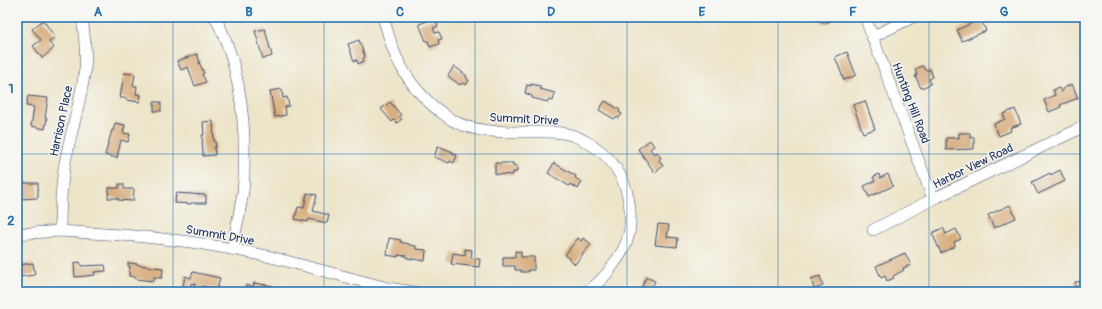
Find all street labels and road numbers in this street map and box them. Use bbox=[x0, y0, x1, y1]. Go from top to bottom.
street label: Hunting Hill Road bbox=[888, 61, 933, 146]
street label: Harrison Place bbox=[47, 84, 76, 158]
street label: Summit Drive bbox=[489, 110, 559, 129]
street label: Harbor View Road bbox=[931, 140, 1016, 192]
street label: Summit Drive bbox=[185, 222, 255, 249]

